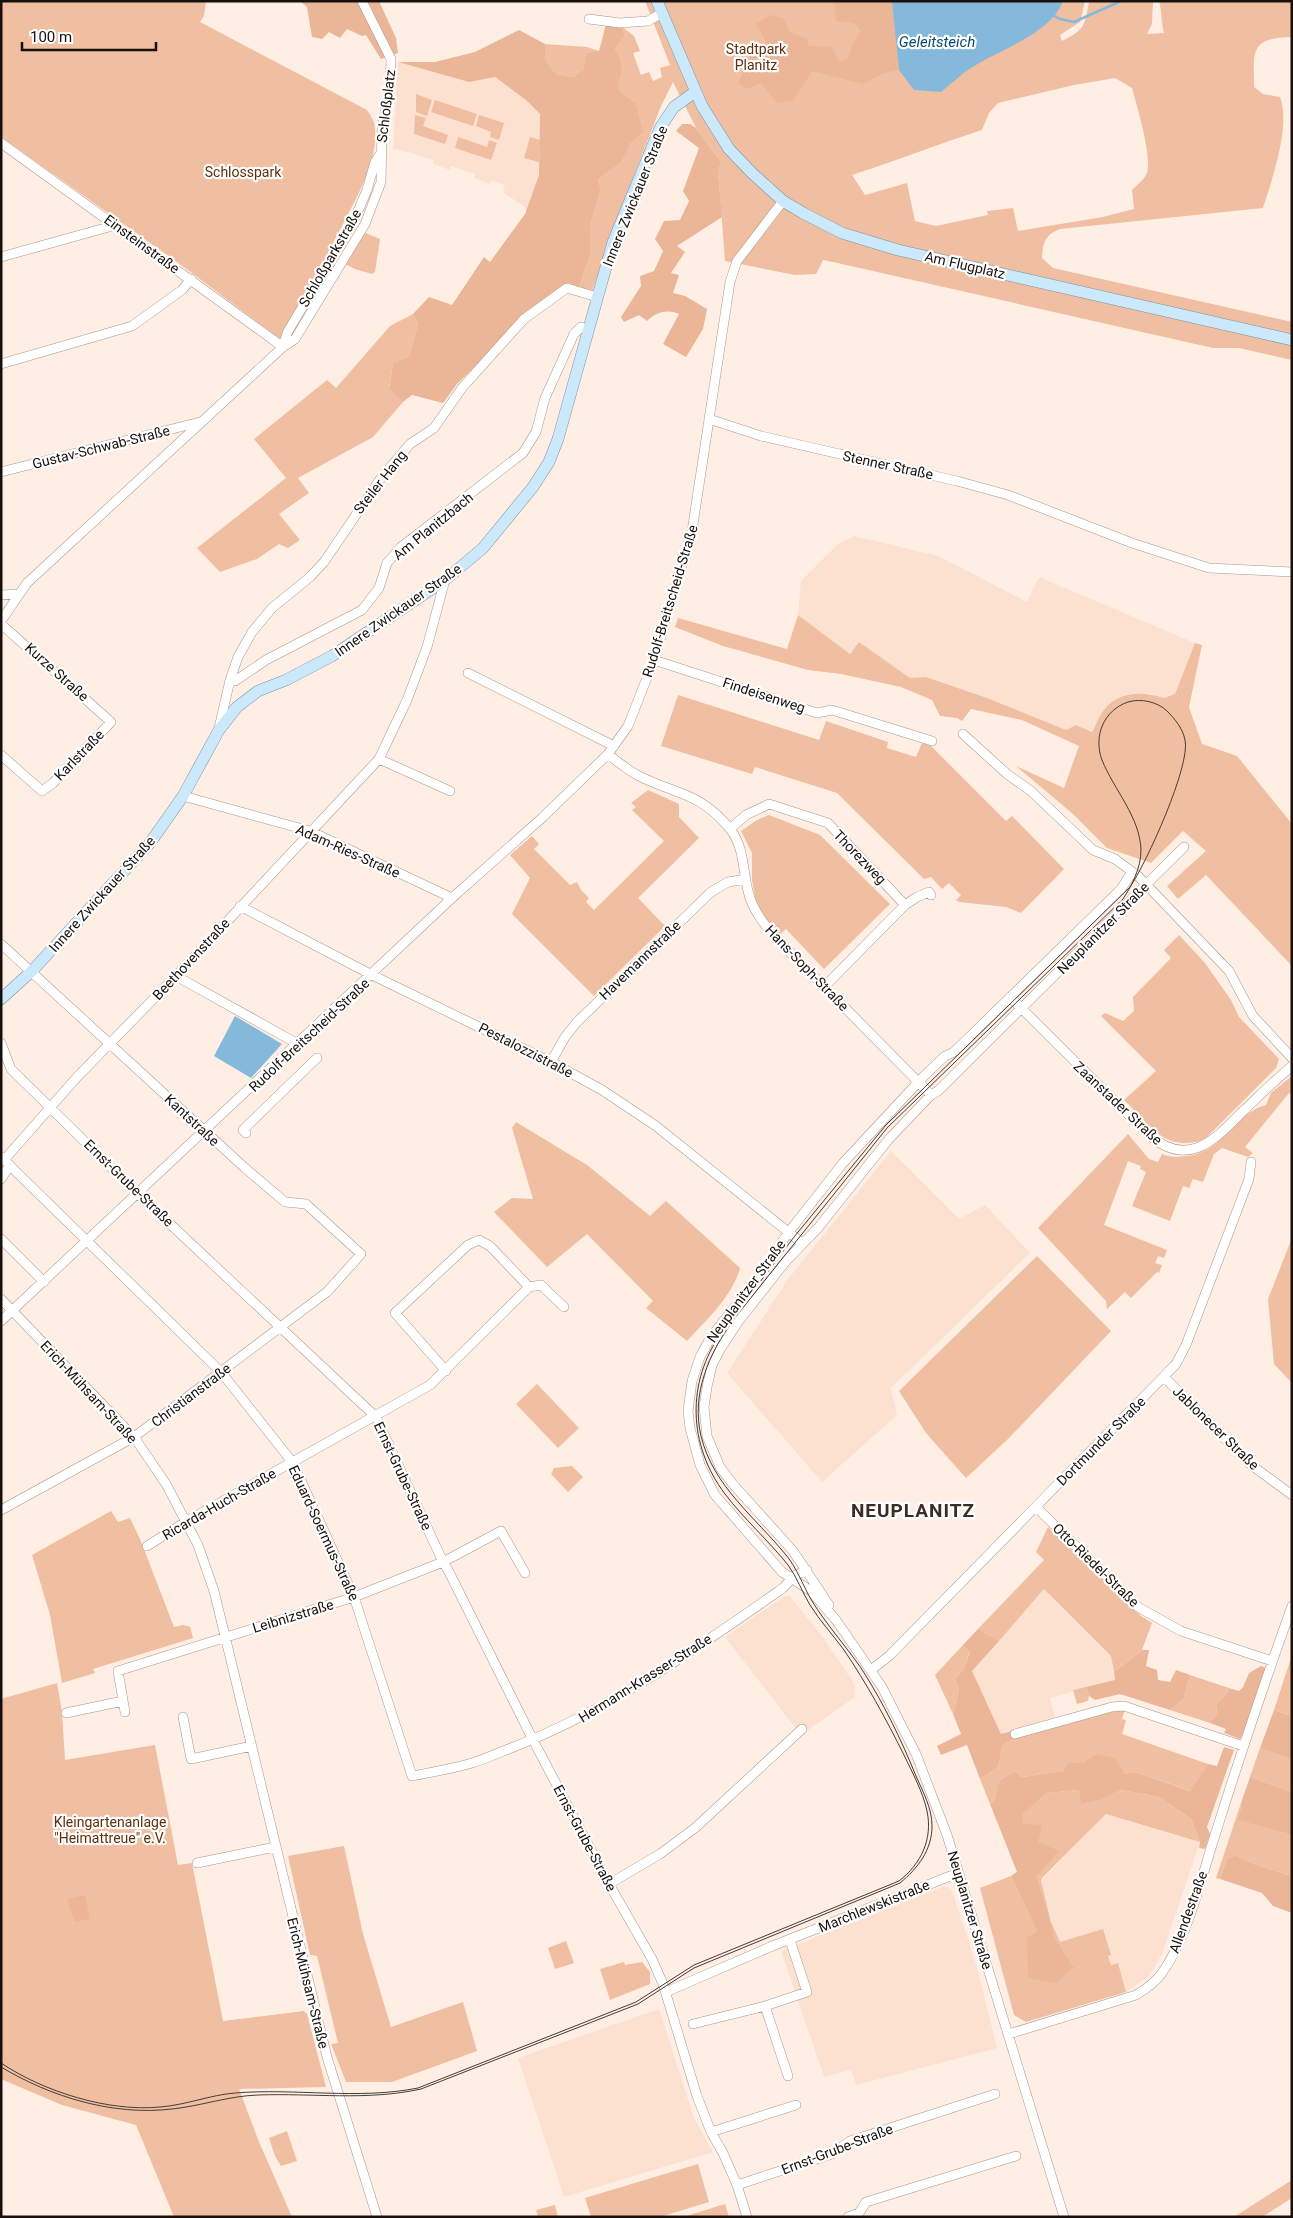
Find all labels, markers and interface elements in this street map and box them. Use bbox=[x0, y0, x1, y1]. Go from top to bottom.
scale bar bbox=[22, 20, 156, 52]
text: 100 m bbox=[30, 28, 72, 46]
water label: Geleitsteich bbox=[899, 33, 975, 51]
park label: Stadtpark Planitz bbox=[726, 41, 787, 73]
street label: Schloßplatz bbox=[374, 69, 398, 143]
street label: Innere Zwickauer Straße bbox=[599, 123, 671, 269]
park label: Schlosspark bbox=[205, 164, 282, 180]
street label: Schloßparkstraße bbox=[296, 206, 364, 310]
street label: Einsteinstraße bbox=[101, 211, 183, 277]
street label: Am Flugplatz bbox=[923, 248, 1007, 282]
street label: Gustav-Schwab-Straße bbox=[31, 422, 171, 472]
street label: Steiler Hang bbox=[350, 447, 410, 517]
street label: Stenner Straße bbox=[841, 448, 935, 482]
street label: Am Planitzbach bbox=[390, 489, 476, 563]
street label: Rudolf-Breitscheid-Straße bbox=[639, 523, 701, 679]
street label: Innere Zwickauer Straße bbox=[332, 560, 464, 660]
street label: Kurze Straße bbox=[22, 639, 92, 705]
street label: Findeisenweg bbox=[721, 674, 807, 716]
street label: Karlstraße bbox=[51, 726, 107, 784]
street label: Adam-Ries-Straße bbox=[294, 821, 402, 881]
street label: Thorezweg bbox=[830, 827, 890, 887]
street label: Innere Zwickauer Straße bbox=[46, 833, 158, 955]
street label: Neuplanitzer Straße bbox=[1054, 879, 1152, 977]
street label: Beethovenstraße bbox=[149, 915, 233, 1003]
street label: Havemannstraße bbox=[596, 917, 684, 1003]
street label: Hans-Soph-Straße bbox=[762, 922, 852, 1014]
street label: Rudolf-Breitscheid-Straße bbox=[246, 975, 372, 1095]
street label: Pestalozzistraße bbox=[476, 1019, 576, 1081]
street label: Zaanstader Straße bbox=[1070, 1058, 1166, 1148]
street label: Kantstraße bbox=[162, 1091, 222, 1149]
street label: Ernst-Grube-Straße bbox=[81, 1136, 177, 1230]
street label: Neuplanitzer Straße bbox=[703, 1237, 789, 1345]
street label: Erich-Mühsam-Straße bbox=[37, 1337, 141, 1447]
street label: Christianstraße bbox=[148, 1360, 234, 1430]
street label: Jablonecer Straße bbox=[1170, 1383, 1262, 1473]
street label: Dortmunder Straße bbox=[1053, 1393, 1149, 1489]
street label: Ernst-Grube-Straße bbox=[371, 1419, 435, 1533]
street label: Eduard-Soermus-Straße bbox=[286, 1463, 362, 1603]
street label: Ricarda-Huch-Straße bbox=[159, 1465, 279, 1543]
district label: NEUPLANITZ bbox=[851, 1499, 975, 1522]
street label: Otto-Riedel-Straße bbox=[1050, 1520, 1142, 1610]
street label: Leibnizstraße bbox=[251, 1596, 335, 1636]
street label: Hermann-Krasser-Straße bbox=[576, 1631, 714, 1725]
street label: Ernst-Grube-Straße bbox=[550, 1782, 620, 1894]
park label: Kleingartenanlage "Heimattreue" e.V. bbox=[54, 1814, 166, 1846]
street label: Neuplanitzer Straße bbox=[944, 1849, 996, 1971]
street label: Allendestraße bbox=[1166, 1869, 1210, 1955]
street label: Marchlewskistraße bbox=[816, 1876, 932, 1936]
street label: Erich-Mühsam-Straße bbox=[284, 1916, 332, 2050]
street label: Ernst-Grube-Straße bbox=[779, 2120, 895, 2178]

